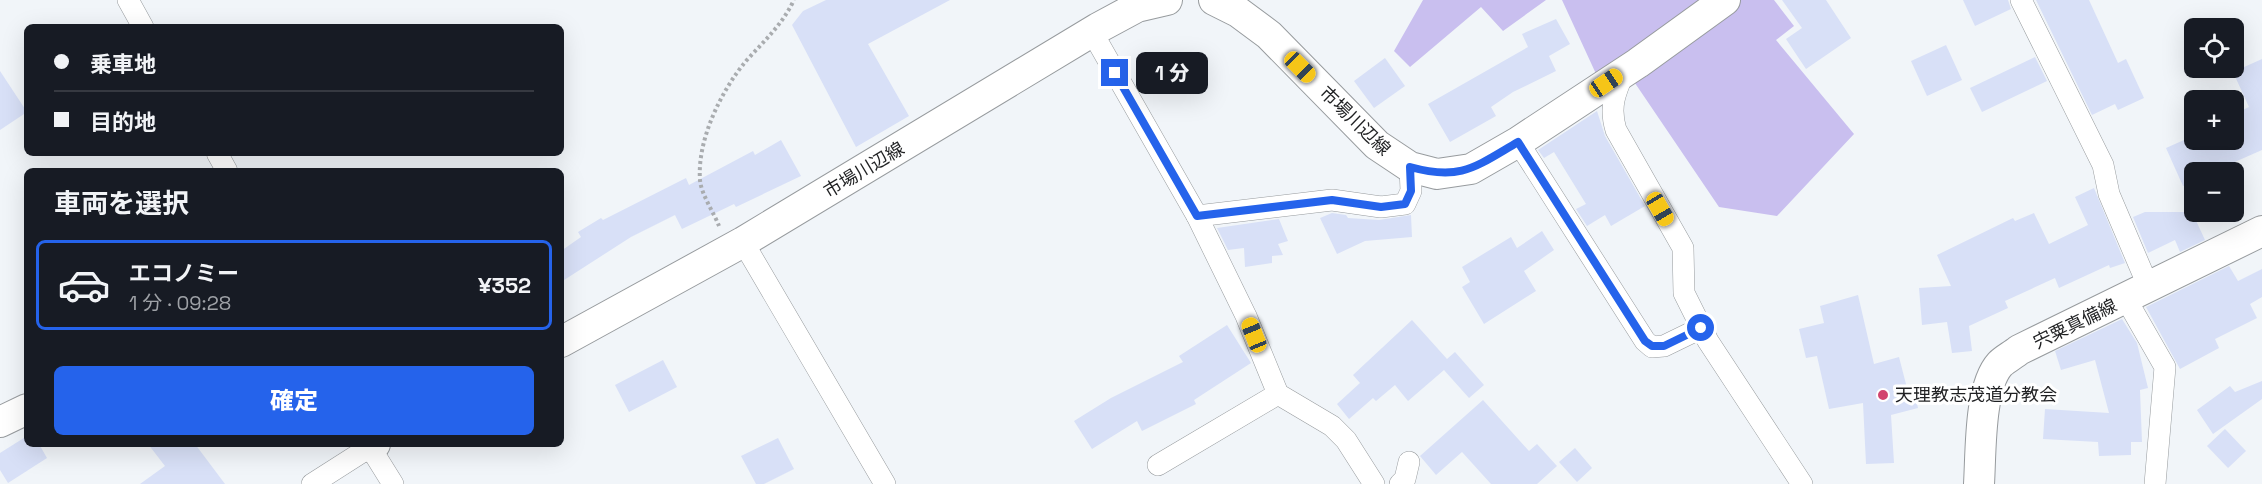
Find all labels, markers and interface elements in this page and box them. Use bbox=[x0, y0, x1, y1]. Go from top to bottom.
map controls bbox=[2184, 18, 2244, 222]
button: locate bbox=[2184, 18, 2244, 78]
car bbox=[1281, 48, 1319, 86]
text: 乗車地 bbox=[90, 50, 156, 78]
callout: 1 分 bbox=[1136, 52, 1208, 94]
route end bbox=[1101, 59, 1128, 86]
text: 1 分 bbox=[1155, 60, 1189, 86]
car bbox=[1586, 65, 1626, 101]
street label: 市場川辺線 bbox=[1315, 81, 1396, 160]
button: + bbox=[2184, 90, 2244, 150]
text: 目的地 bbox=[90, 108, 156, 136]
street label: 市場川辺線 bbox=[819, 137, 908, 203]
button: − bbox=[2184, 162, 2244, 222]
text: 車両を選択 bbox=[54, 186, 189, 221]
car bbox=[1643, 189, 1677, 229]
icon: car bbox=[57, 258, 111, 312]
text: エコノミー bbox=[129, 259, 239, 287]
text: ¥352 bbox=[478, 271, 531, 299]
text: 1 分 · 09:28 bbox=[129, 290, 231, 316]
street label: 宍粟真備線 bbox=[2029, 293, 2120, 354]
route start bbox=[1687, 314, 1714, 341]
car bbox=[1239, 315, 1269, 355]
button: 確定 bbox=[54, 366, 534, 435]
place label: 天理教志茂道分教会 bbox=[1895, 383, 2057, 406]
marker: 天理教志茂道分教会 bbox=[1876, 388, 1890, 402]

